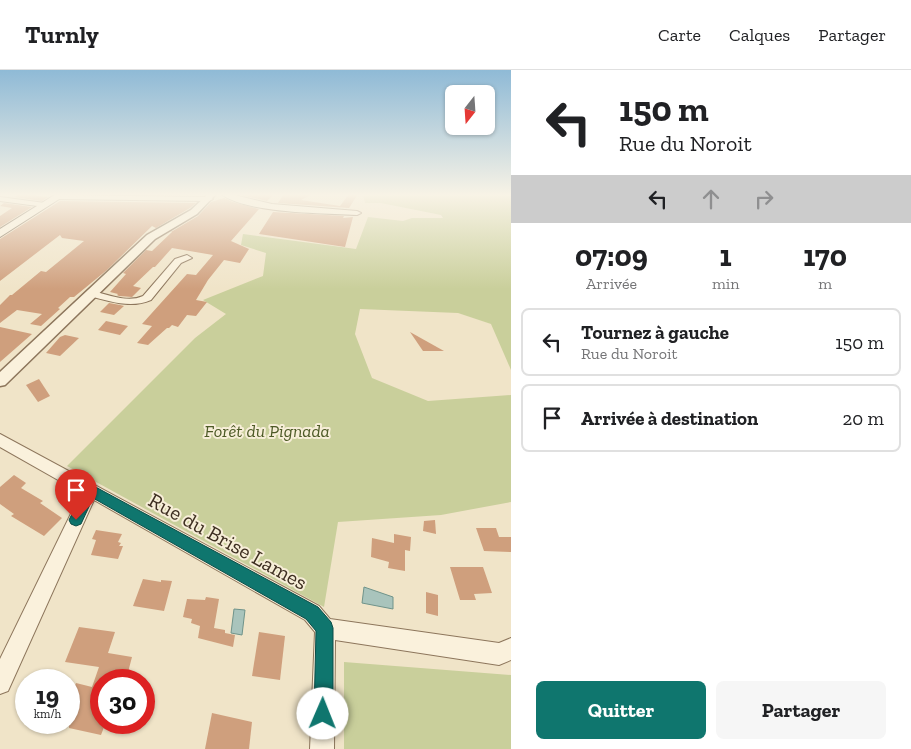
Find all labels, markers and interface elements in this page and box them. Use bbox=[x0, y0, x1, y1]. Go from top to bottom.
text: Turnly bbox=[25, 20, 99, 49]
text: Carte bbox=[658, 24, 701, 46]
text: Calques bbox=[729, 24, 790, 46]
text: Partager bbox=[818, 24, 886, 46]
north arrow bbox=[445, 85, 495, 135]
map controls bbox=[445, 85, 495, 135]
text: 150 m bbox=[619, 88, 709, 130]
icon: left bbox=[536, 90, 601, 155]
text: Rue du Noroit bbox=[619, 130, 752, 157]
icon: left bbox=[644, 185, 672, 213]
icon: ahead bbox=[697, 185, 725, 213]
icon: right bbox=[750, 185, 778, 213]
text: 07:09 bbox=[575, 238, 648, 274]
text: 1 bbox=[720, 238, 732, 274]
text: 170 bbox=[803, 238, 847, 274]
text: Arrivée bbox=[586, 274, 637, 293]
text: min bbox=[712, 274, 739, 293]
text: m bbox=[818, 274, 832, 293]
text: Tournez à gauche bbox=[581, 321, 729, 344]
icon: left bbox=[538, 328, 566, 356]
text: 150 m bbox=[835, 331, 884, 354]
text: Rue du Noroit bbox=[581, 344, 677, 363]
icon: arrive bbox=[538, 404, 566, 432]
text: Arrivée à destination bbox=[581, 407, 758, 430]
text: 20 m bbox=[843, 407, 884, 430]
park label: Forêt du Pignada bbox=[204, 420, 330, 442]
pin bbox=[55, 469, 97, 520]
icon: arrive bbox=[62, 476, 90, 504]
street label: Rue du Brise Lames bbox=[144, 487, 312, 595]
speed limit sign: 30 bbox=[90, 669, 155, 734]
text: 19 bbox=[36, 680, 59, 710]
button: Quitter bbox=[536, 681, 706, 739]
button: Partager bbox=[716, 681, 886, 739]
position arrow bbox=[296, 687, 348, 739]
text: km/h bbox=[34, 707, 61, 721]

